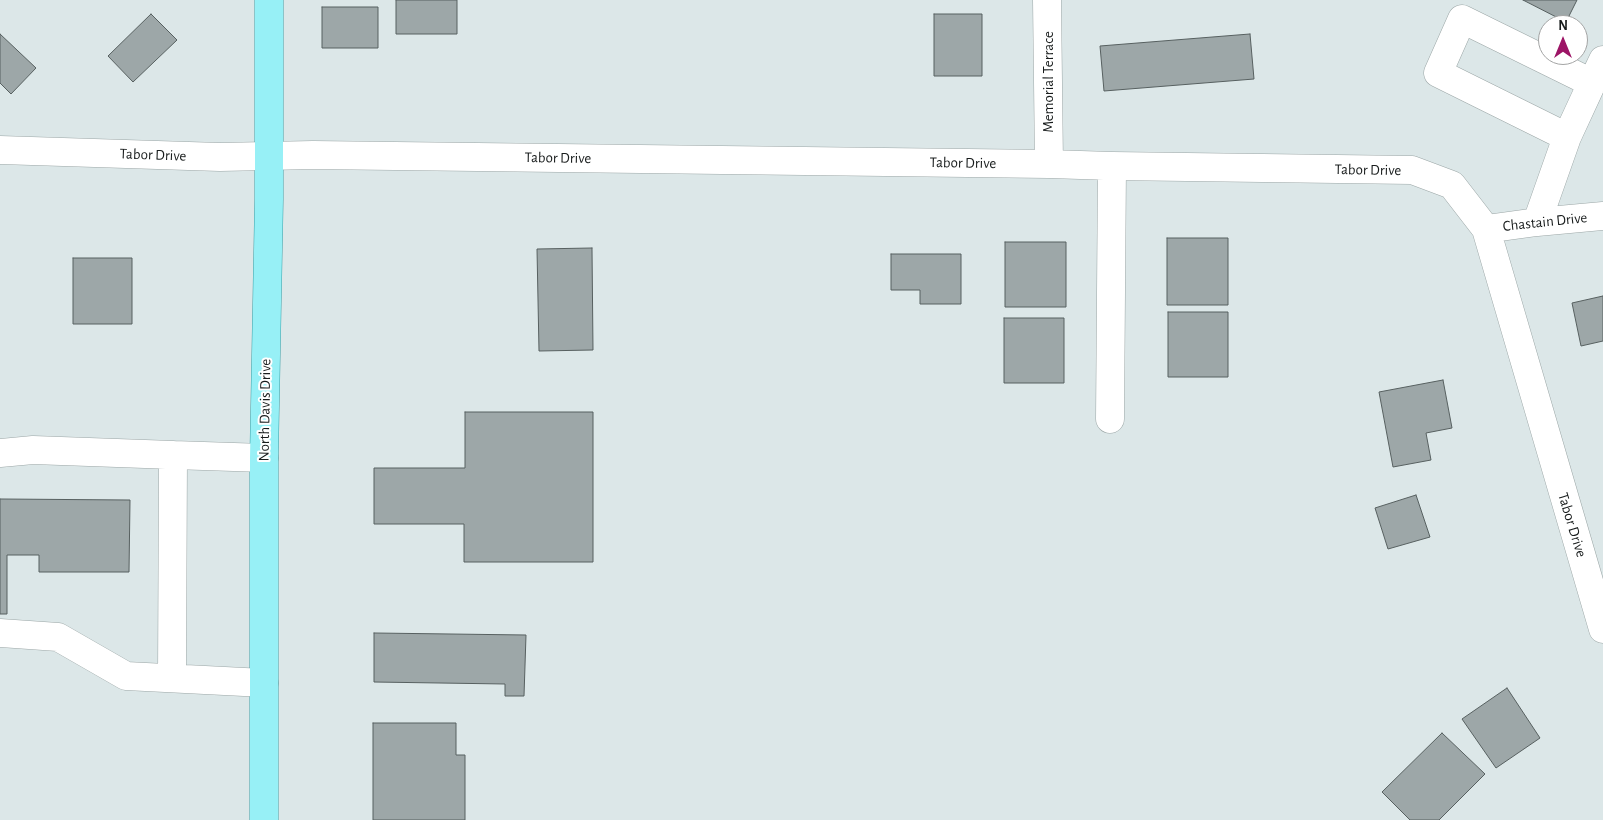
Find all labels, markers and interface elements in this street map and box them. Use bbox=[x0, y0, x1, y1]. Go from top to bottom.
north arrow bbox=[1538, 15, 1588, 65]
text: N bbox=[1558, 19, 1568, 33]
street label: Memorial Terrace bbox=[1039, 31, 1057, 133]
street label: Tabor Drive bbox=[119, 145, 187, 165]
street label: Tabor Drive bbox=[524, 148, 592, 168]
street label: Tabor Drive bbox=[929, 153, 997, 173]
street label: Tabor Drive bbox=[1334, 160, 1402, 180]
street label: Chastain Drive bbox=[1502, 209, 1588, 235]
street label: North Davis Drive bbox=[255, 359, 275, 461]
street label: Tabor Drive bbox=[1554, 490, 1590, 560]

